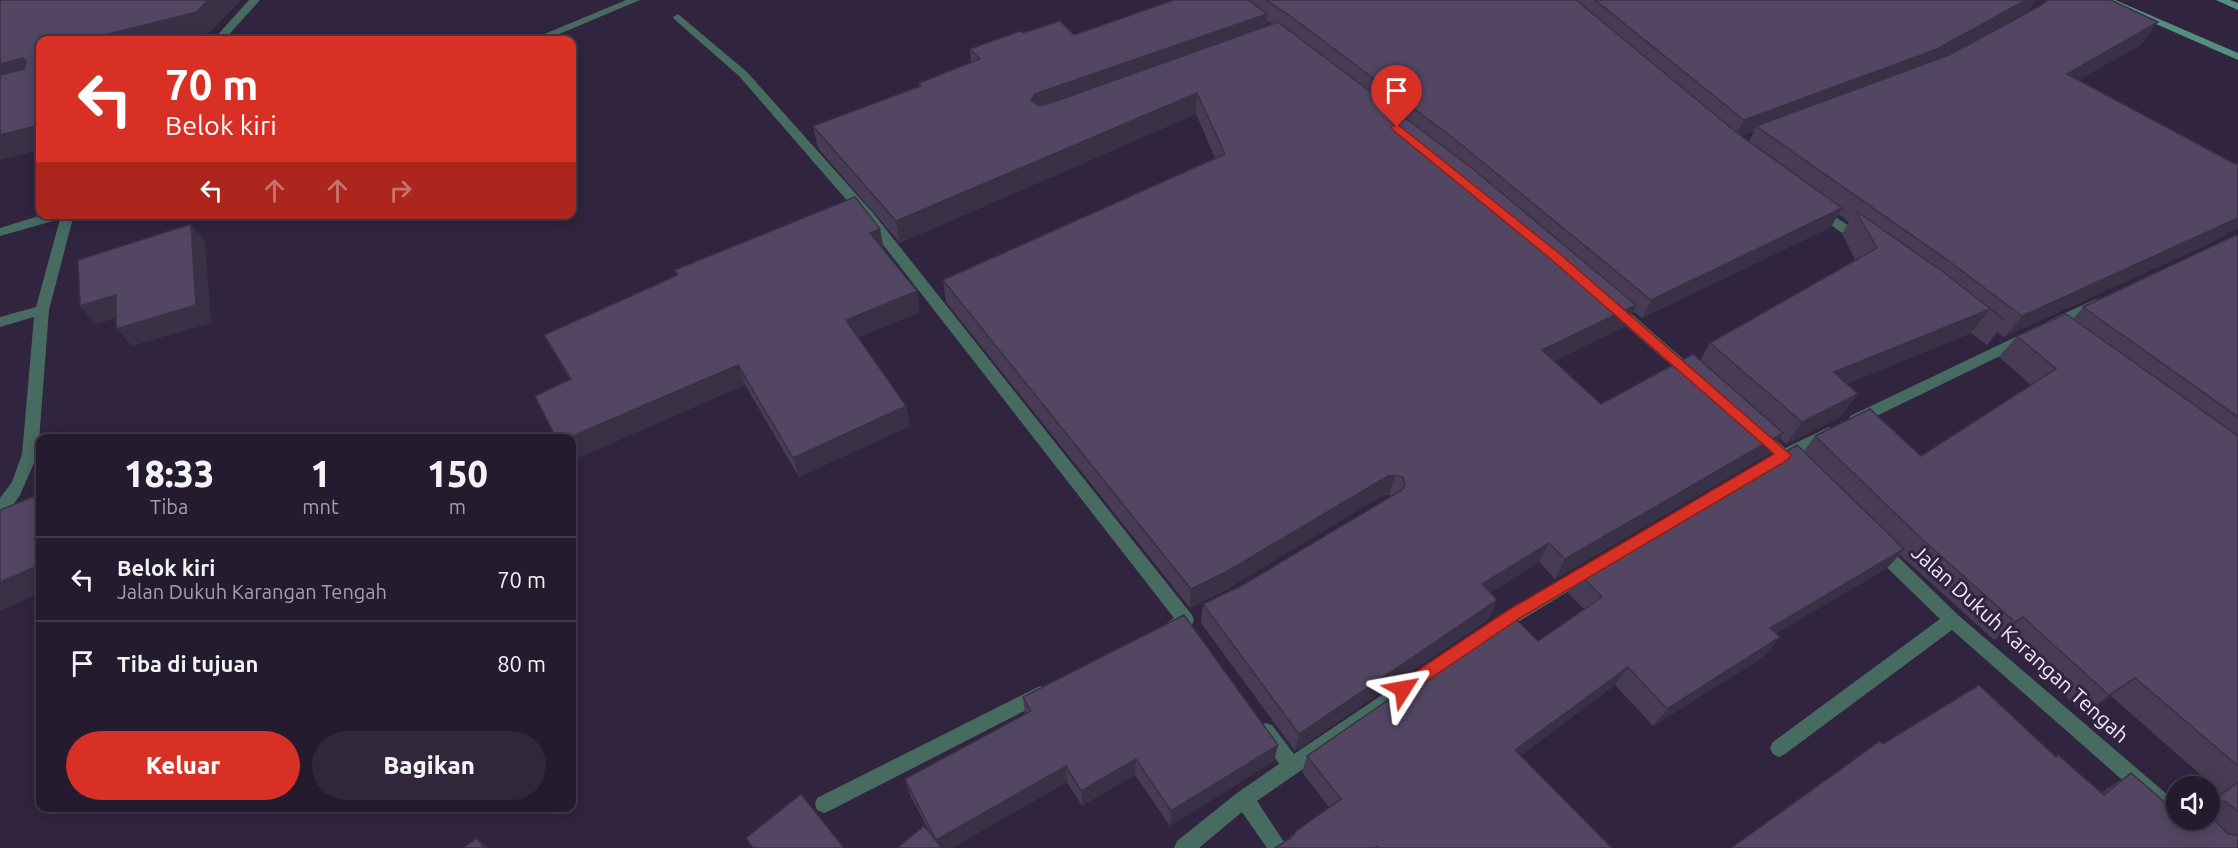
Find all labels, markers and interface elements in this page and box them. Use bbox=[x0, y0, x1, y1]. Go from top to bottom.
icon: left bbox=[66, 60, 144, 138]
text: 70 m bbox=[165, 61, 259, 108]
pin bbox=[1371, 65, 1422, 127]
icon: arrive bbox=[1380, 74, 1413, 107]
text: Belok kiri bbox=[165, 110, 277, 140]
icon: left bbox=[195, 174, 228, 207]
icon: ahead bbox=[258, 174, 291, 207]
icon: ahead bbox=[321, 174, 354, 207]
icon: right bbox=[384, 174, 417, 207]
text: 18:33 bbox=[124, 453, 214, 494]
text: 1 bbox=[310, 453, 331, 494]
text: 150 bbox=[427, 453, 488, 494]
text: Tiba bbox=[150, 495, 188, 518]
text: mnt bbox=[302, 495, 339, 518]
text: m bbox=[449, 495, 466, 518]
street label: Jalan Dukuh Karangan Tengah bbox=[1907, 539, 2134, 747]
text: Belok kiri bbox=[117, 555, 215, 580]
icon: left bbox=[66, 563, 99, 596]
text: 70 m bbox=[497, 567, 546, 592]
text: Jalan Dukuh Karangan Tengah bbox=[117, 580, 387, 603]
icon: arrive bbox=[66, 647, 99, 680]
text: Tiba di tujuan bbox=[117, 651, 258, 676]
text: 80 m bbox=[497, 651, 546, 676]
position arrow bbox=[1371, 657, 1435, 721]
button: Keluar bbox=[66, 731, 300, 800]
button: Bagikan bbox=[312, 731, 546, 800]
map controls bbox=[2166, 776, 2220, 830]
button: sound bbox=[2166, 776, 2220, 830]

